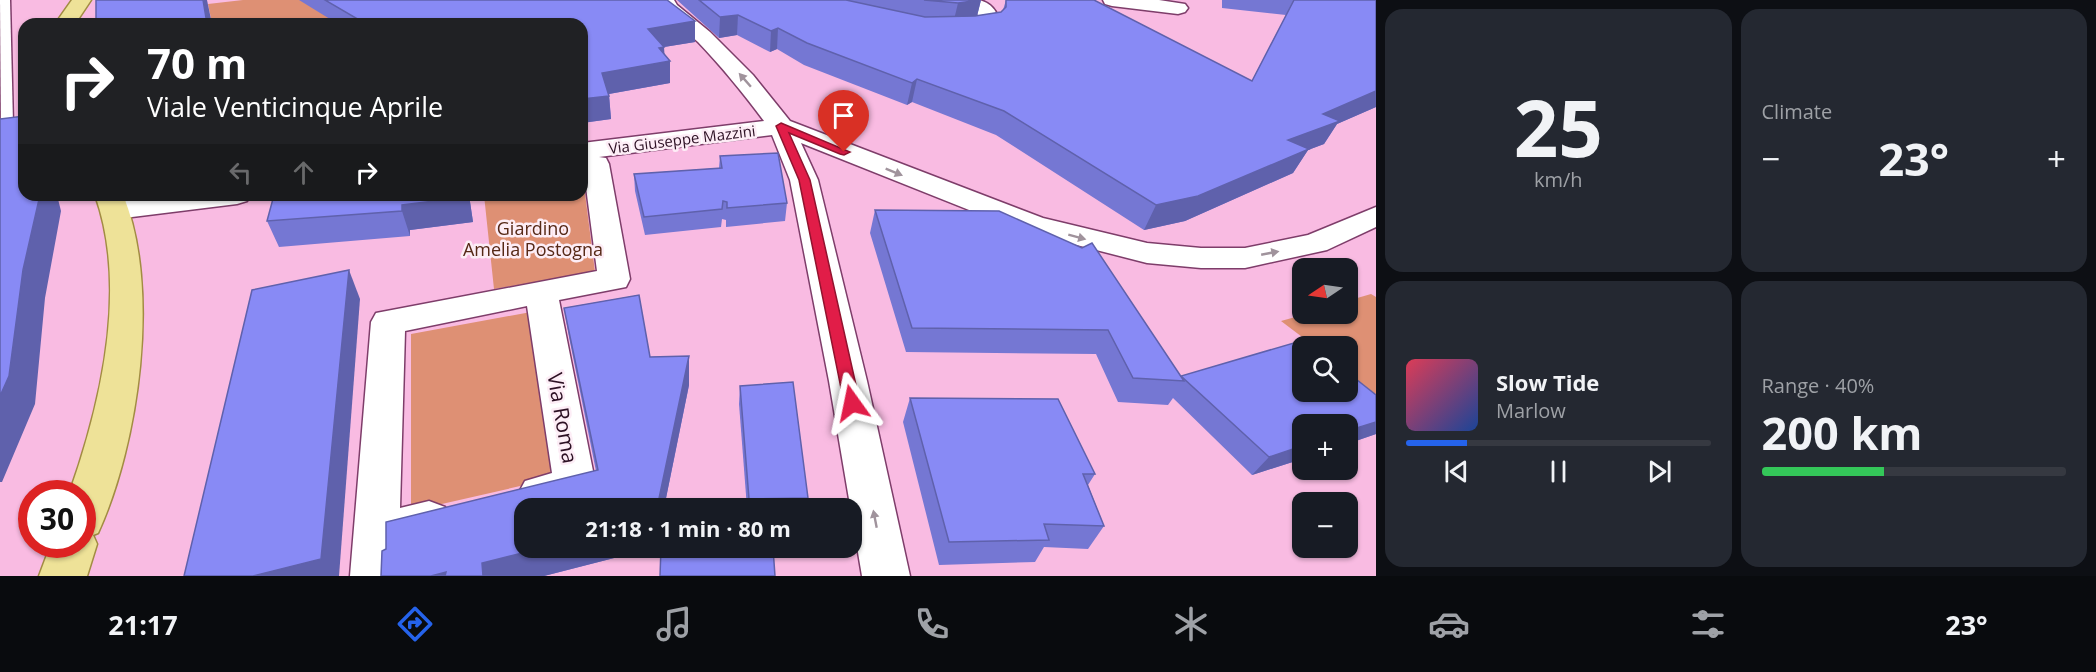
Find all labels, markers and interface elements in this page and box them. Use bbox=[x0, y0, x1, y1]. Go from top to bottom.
text: 70 m bbox=[147, 34, 247, 91]
icon: right bbox=[48, 42, 126, 120]
one-way arrow bbox=[738, 73, 751, 88]
text: 25 bbox=[1514, 74, 1603, 180]
text: Viale Venticinque Aprile bbox=[147, 88, 443, 125]
pin bbox=[818, 90, 869, 152]
text: Climate bbox=[1762, 98, 1832, 125]
icon: arrive bbox=[827, 99, 860, 132]
street label: Via Giuseppe Mazzini bbox=[607, 120, 757, 158]
text: 23° bbox=[1878, 128, 1949, 189]
text: − bbox=[1762, 136, 1780, 181]
text: + bbox=[2047, 136, 2066, 181]
icon: left bbox=[224, 156, 257, 189]
icon: ahead bbox=[287, 156, 320, 189]
icon: right bbox=[350, 156, 383, 189]
text: km/h bbox=[1534, 166, 1583, 193]
one-way arrow bbox=[885, 168, 903, 177]
park label: Giardino Amelia Postogna bbox=[463, 216, 603, 261]
one-way arrow bbox=[1068, 233, 1086, 242]
one-way arrow bbox=[1260, 248, 1279, 257]
north arrow bbox=[1292, 258, 1358, 324]
map controls bbox=[1292, 258, 1358, 558]
button: search bbox=[1292, 336, 1358, 402]
text: Slow Tide bbox=[1496, 367, 1599, 397]
street label: Via Roma bbox=[541, 370, 585, 466]
position arrow bbox=[820, 371, 884, 435]
text: Range · 40% bbox=[1762, 372, 1874, 399]
text: Marlow bbox=[1496, 397, 1566, 424]
text: 200 km bbox=[1762, 402, 1922, 463]
button: + bbox=[1292, 414, 1358, 480]
icon: previous bbox=[1440, 455, 1473, 488]
icon: pause bbox=[1542, 455, 1575, 488]
icon: next bbox=[1643, 455, 1676, 488]
speed limit sign: 30 bbox=[18, 480, 96, 558]
button: − bbox=[1292, 492, 1358, 558]
one-way arrow bbox=[870, 509, 879, 528]
text: 21:18 · 1 min · 80 m bbox=[585, 513, 791, 543]
icon: directions bbox=[394, 603, 436, 645]
icon: music bbox=[653, 603, 695, 645]
icon: phone bbox=[911, 603, 953, 645]
icon: climate bbox=[1170, 603, 1212, 645]
icon: car bbox=[1428, 603, 1470, 645]
icon: filters bbox=[1687, 603, 1729, 645]
text: 21:17 bbox=[108, 606, 178, 643]
text: 23° bbox=[1945, 606, 1988, 643]

